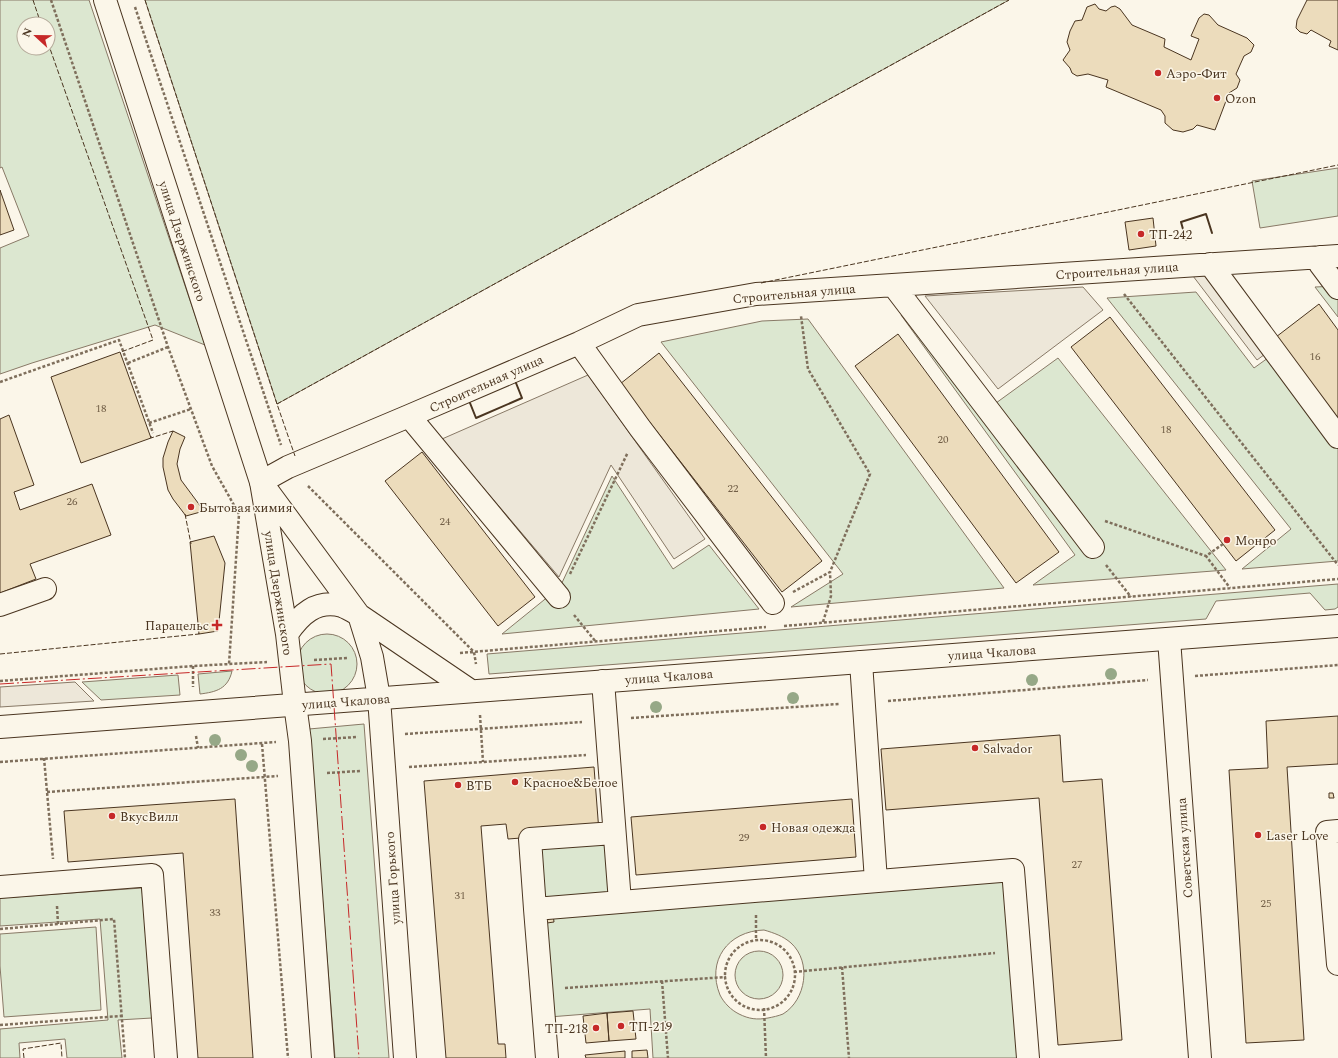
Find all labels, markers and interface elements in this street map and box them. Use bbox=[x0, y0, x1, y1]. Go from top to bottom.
north arrow bbox=[16, 16, 56, 56]
text: N bbox=[18, 25, 37, 40]
place label: Аэро-Фит bbox=[1166, 64, 1227, 84]
marker: Аэро-Фит bbox=[1153, 68, 1163, 78]
place label: Ozon bbox=[1225, 89, 1257, 109]
marker: Ozon bbox=[1212, 93, 1222, 103]
street label: улица Дзержинского bbox=[153, 177, 211, 304]
place label: ТП-242 bbox=[1149, 225, 1192, 245]
marker: ТП-242 bbox=[1136, 229, 1146, 239]
street label: Строительная улица bbox=[1055, 257, 1180, 285]
street label: Строительная улица bbox=[732, 279, 857, 309]
house number: 16 bbox=[1310, 348, 1321, 365]
street label: Строительная улица bbox=[426, 349, 547, 418]
house number: 18 bbox=[96, 400, 107, 417]
house number: 18 bbox=[1161, 421, 1172, 438]
house number: 20 bbox=[938, 431, 949, 448]
house number: 22 bbox=[728, 480, 739, 497]
house number: 26 bbox=[67, 493, 78, 510]
place label: Бытовая химия bbox=[199, 498, 292, 518]
marker: Бытовая химия bbox=[186, 502, 196, 512]
house number: 24 bbox=[440, 513, 451, 530]
street label: улица Дзержинского bbox=[258, 528, 298, 657]
place label: Монро bbox=[1235, 531, 1277, 551]
marker: Монро bbox=[1222, 535, 1232, 545]
place label: Парацельс bbox=[145, 616, 209, 636]
marker: Парацельс bbox=[212, 620, 222, 630]
street label: улица Чкалова bbox=[946, 640, 1038, 666]
street label: улица Чкалова bbox=[623, 664, 715, 690]
street label: улица Чкалова bbox=[300, 689, 392, 715]
place label: Salvador bbox=[983, 739, 1032, 759]
marker: Salvador bbox=[970, 743, 980, 753]
place label: Красное&Белое bbox=[523, 773, 618, 793]
place label: ВТБ bbox=[466, 776, 492, 796]
marker: Красное&Белое bbox=[510, 777, 520, 787]
marker: ВТБ bbox=[453, 780, 463, 790]
street label: Советская улица bbox=[1171, 796, 1198, 899]
place label: ВкусВилл bbox=[120, 807, 179, 827]
marker: ВкусВилл bbox=[107, 811, 117, 821]
place label: Новая одежда bbox=[771, 818, 856, 838]
marker: Новая одежда bbox=[758, 822, 768, 832]
place label: Laser Love bbox=[1266, 826, 1329, 846]
house number: 29 bbox=[739, 829, 750, 846]
marker: Laser Love bbox=[1253, 830, 1263, 840]
street label: улица Горького bbox=[380, 831, 406, 926]
house number: 27 bbox=[1072, 856, 1083, 873]
house number: 31 bbox=[455, 887, 466, 904]
house number: 25 bbox=[1261, 895, 1272, 912]
house number: 33 bbox=[210, 904, 221, 921]
place label: ТП-219 bbox=[629, 1017, 673, 1037]
place label: ТП-218 bbox=[545, 1019, 588, 1039]
marker: ТП-219 bbox=[616, 1021, 626, 1031]
marker: ТП-218 bbox=[591, 1023, 601, 1033]

